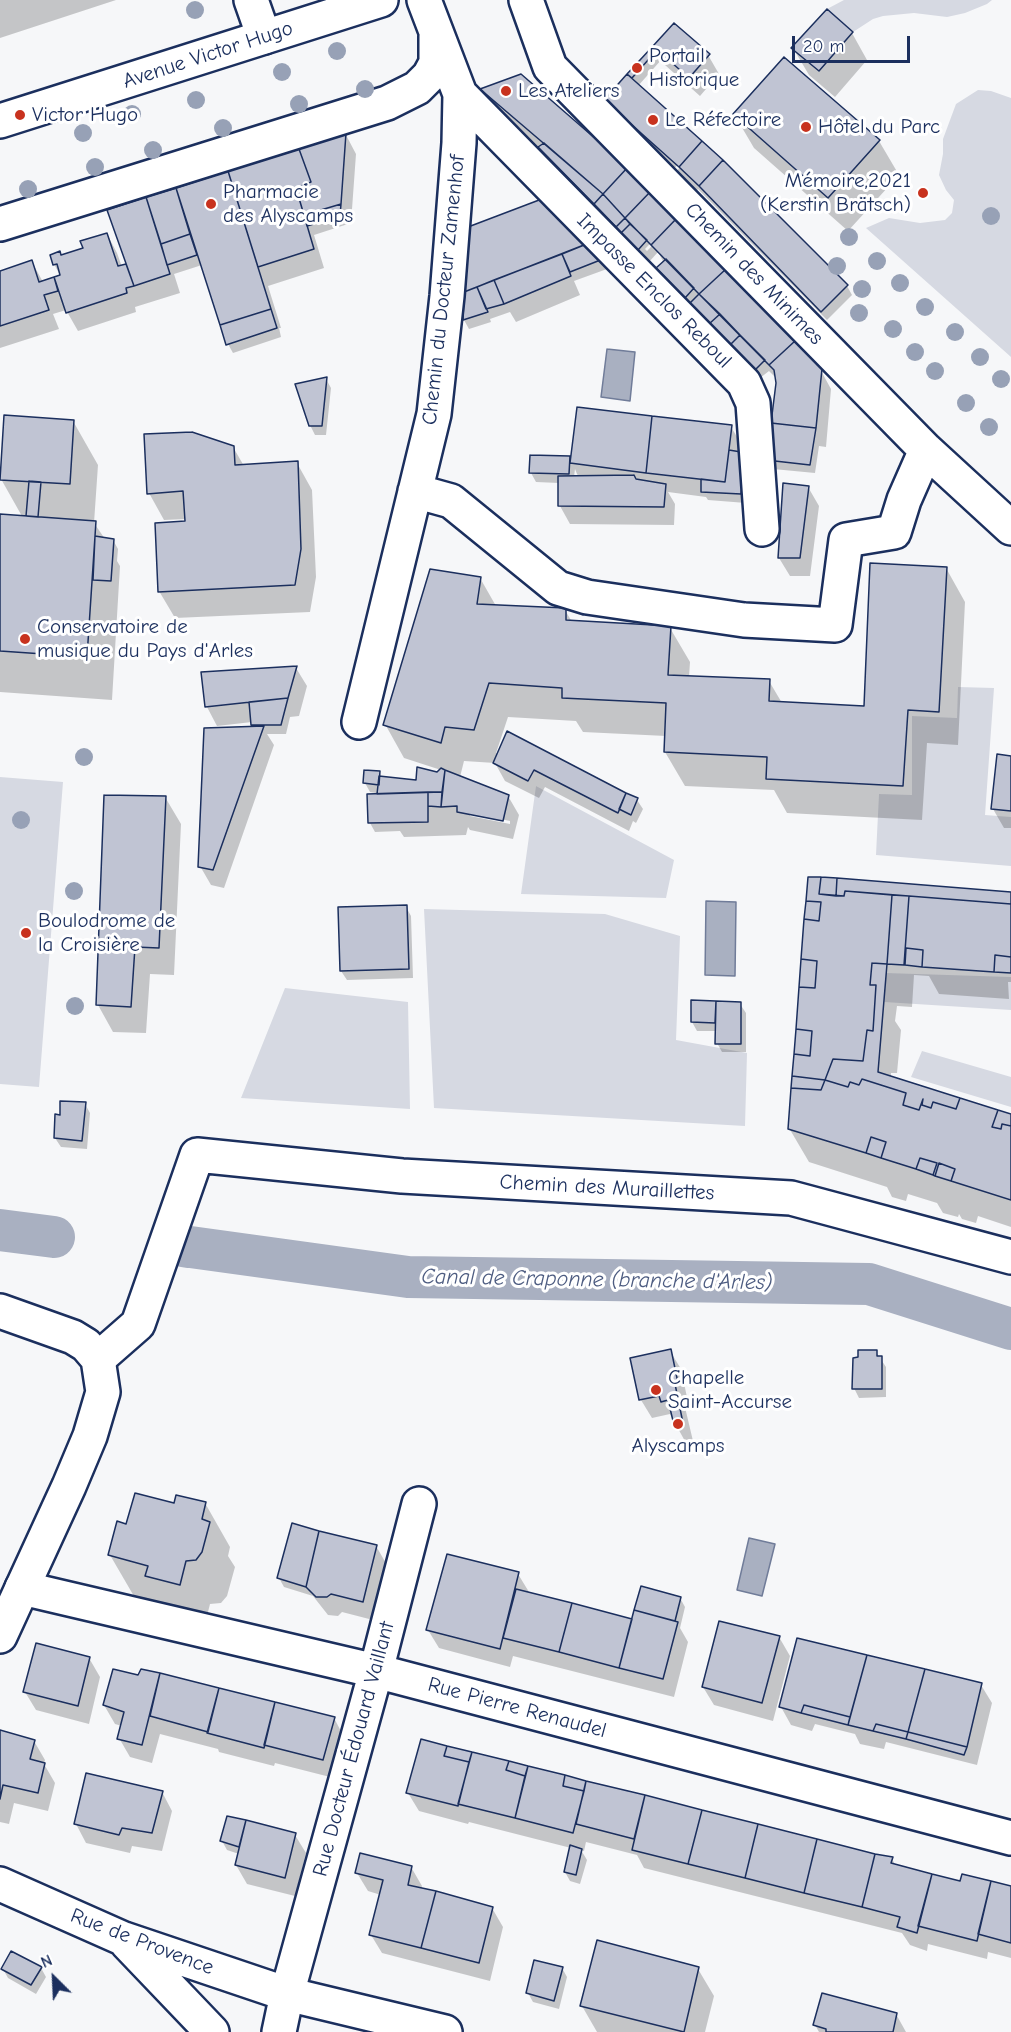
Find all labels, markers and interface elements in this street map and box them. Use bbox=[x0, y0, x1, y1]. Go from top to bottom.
street label: Avenue Victor Hugo bbox=[120, 16, 296, 94]
scale bar bbox=[795, 24, 914, 62]
text: 20 m bbox=[803, 36, 844, 57]
place label: Portail Historique bbox=[649, 43, 739, 93]
marker: Portail Historique bbox=[630, 61, 644, 75]
place label: Les Ateliers bbox=[518, 78, 619, 104]
marker: Les Ateliers bbox=[499, 84, 513, 98]
place label: Victor Hugo bbox=[32, 102, 138, 128]
place label: Le Réfectoire bbox=[665, 107, 781, 133]
marker: Victor Hugo bbox=[13, 108, 27, 122]
marker: Le Réfectoire bbox=[646, 113, 660, 127]
place label: Hôtel du Parc bbox=[818, 114, 940, 140]
marker: Hôtel du Parc bbox=[799, 120, 813, 134]
street label: Chemin du Docteur Zamenhof bbox=[417, 154, 471, 426]
place label: Mémoire,2021 (Kerstin Brätsch) bbox=[760, 168, 911, 218]
place label: Pharmacie des Alyscamps bbox=[223, 179, 353, 229]
marker: Mémoire,2021 (Kerstin Brätsch) bbox=[916, 186, 930, 200]
marker: Pharmacie des Alyscamps bbox=[204, 197, 218, 211]
street label: Chemin des Minimes bbox=[680, 198, 828, 350]
street label: Impasse Enclos Reboul bbox=[571, 208, 737, 374]
place label: Conservatoire de musique du Pays d'Arles bbox=[37, 614, 253, 664]
marker: Conservatoire de musique du Pays d'Arles bbox=[18, 632, 32, 646]
place label: Boulodrome de la Croisière bbox=[38, 908, 175, 958]
marker: Boulodrome de la Croisière bbox=[19, 926, 33, 940]
street label: Chemin des Muraillettes bbox=[499, 1170, 715, 1206]
water label: Canal de Craponne (branche d'Arles) bbox=[421, 1264, 773, 1296]
place label: Chapelle Saint-Accurse bbox=[668, 1365, 792, 1415]
marker: Chapelle Saint-Accurse bbox=[649, 1383, 663, 1397]
marker: Alyscamps bbox=[671, 1417, 685, 1431]
place label: Alyscamps bbox=[632, 1433, 724, 1459]
street label: Rue Docteur Édouard Vaillant bbox=[308, 1619, 400, 1879]
street label: Rue Pierre Renaudel bbox=[425, 1672, 609, 1744]
street label: Rue de Provence bbox=[67, 1903, 217, 1981]
north arrow bbox=[24, 1948, 84, 2008]
text: N bbox=[38, 1951, 55, 1972]

